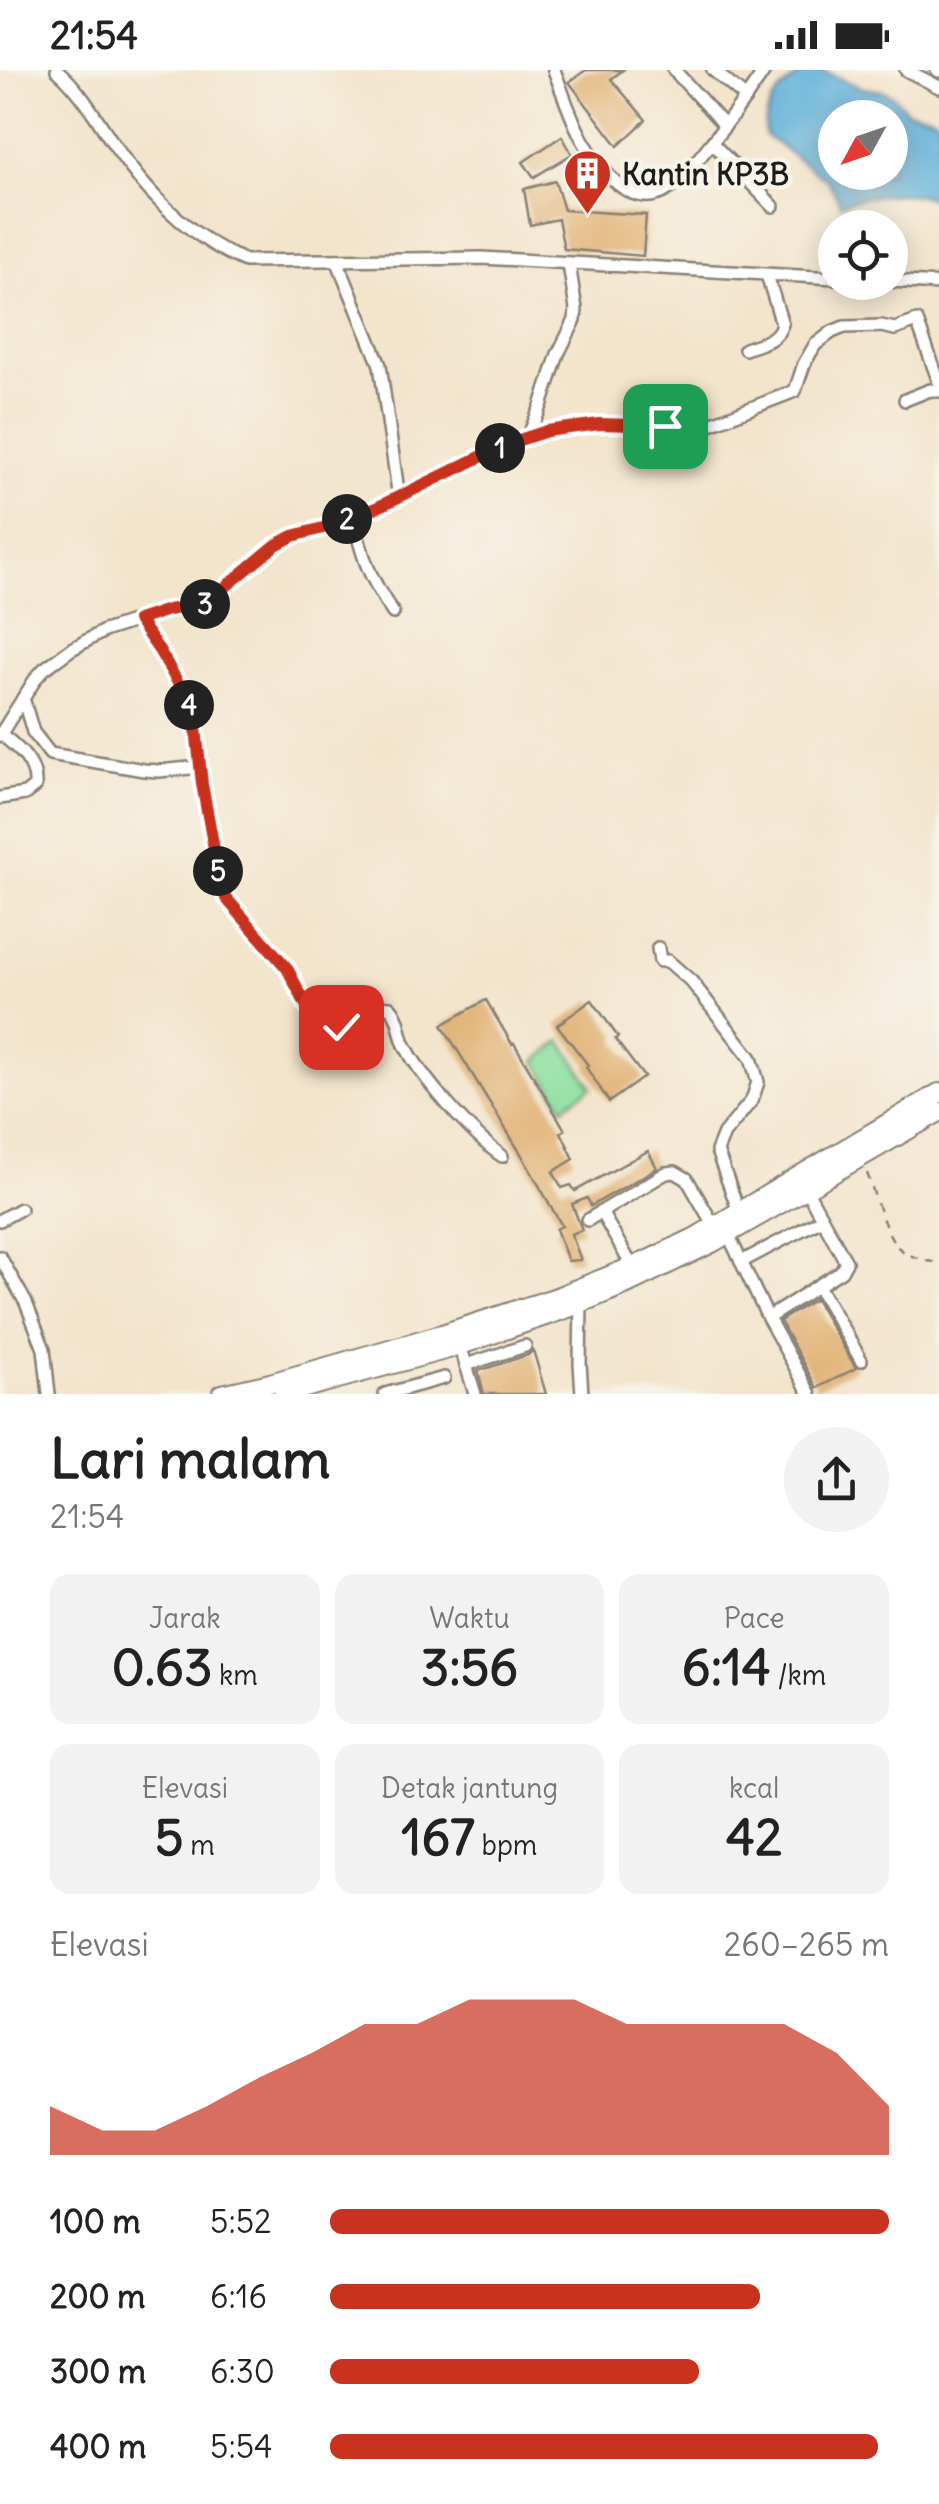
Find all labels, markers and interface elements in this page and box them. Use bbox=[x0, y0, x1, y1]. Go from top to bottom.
text: 21:54 bbox=[50, 12, 138, 59]
north arrow bbox=[818, 100, 908, 190]
map controls bbox=[818, 100, 908, 300]
building icon: Kantin KP3B bbox=[561, 148, 613, 216]
place label: Kantin KP3B bbox=[622, 155, 789, 193]
button: locate bbox=[818, 210, 908, 300]
pin bbox=[623, 384, 708, 469]
icon: arrive bbox=[638, 399, 693, 454]
pin: 1 bbox=[475, 423, 525, 473]
text: 1 bbox=[494, 430, 506, 466]
pin: 2 bbox=[322, 494, 372, 544]
text: 2 bbox=[339, 501, 355, 537]
pin: 3 bbox=[180, 579, 230, 629]
text: 3 bbox=[197, 586, 213, 622]
pin: 4 bbox=[164, 680, 214, 730]
text: 4 bbox=[181, 687, 197, 723]
pin: 5 bbox=[193, 846, 243, 896]
text: 5 bbox=[210, 853, 226, 889]
pin bbox=[299, 985, 384, 1070]
icon: check bbox=[314, 1000, 369, 1055]
text: Lari malam bbox=[50, 1424, 330, 1493]
button: share bbox=[784, 1427, 889, 1532]
text: 21:54 bbox=[50, 1496, 124, 1537]
text: Jarak bbox=[149, 1600, 221, 1636]
text: Waktu bbox=[429, 1600, 510, 1636]
text: Pace bbox=[724, 1600, 785, 1636]
text: 0.63 bbox=[112, 1636, 212, 1699]
text: 3:56 bbox=[421, 1636, 518, 1699]
text: 6:14 bbox=[682, 1636, 771, 1699]
text: km bbox=[212, 1657, 258, 1693]
text: /km bbox=[771, 1657, 826, 1693]
text: Elevasi bbox=[142, 1770, 228, 1806]
text: Detak jantung bbox=[381, 1770, 558, 1806]
text: kcal bbox=[729, 1770, 779, 1806]
text: 5 bbox=[155, 1806, 184, 1869]
text: 167 bbox=[402, 1806, 475, 1869]
text: 42 bbox=[726, 1806, 782, 1869]
text: m bbox=[184, 1827, 215, 1863]
text: bpm bbox=[475, 1827, 537, 1863]
text: Elevasi bbox=[50, 1924, 149, 1965]
text: 260–265 m bbox=[724, 1924, 889, 1965]
text: 100 m bbox=[50, 2201, 141, 2242]
text: 5:52 bbox=[210, 2201, 272, 2242]
text: 200 m bbox=[50, 2276, 145, 2317]
text: 6:16 bbox=[210, 2276, 267, 2317]
text: 300 m bbox=[50, 2351, 146, 2392]
text: 6:30 bbox=[210, 2351, 275, 2392]
text: 400 m bbox=[50, 2426, 146, 2467]
text: 5:54 bbox=[210, 2426, 273, 2467]

